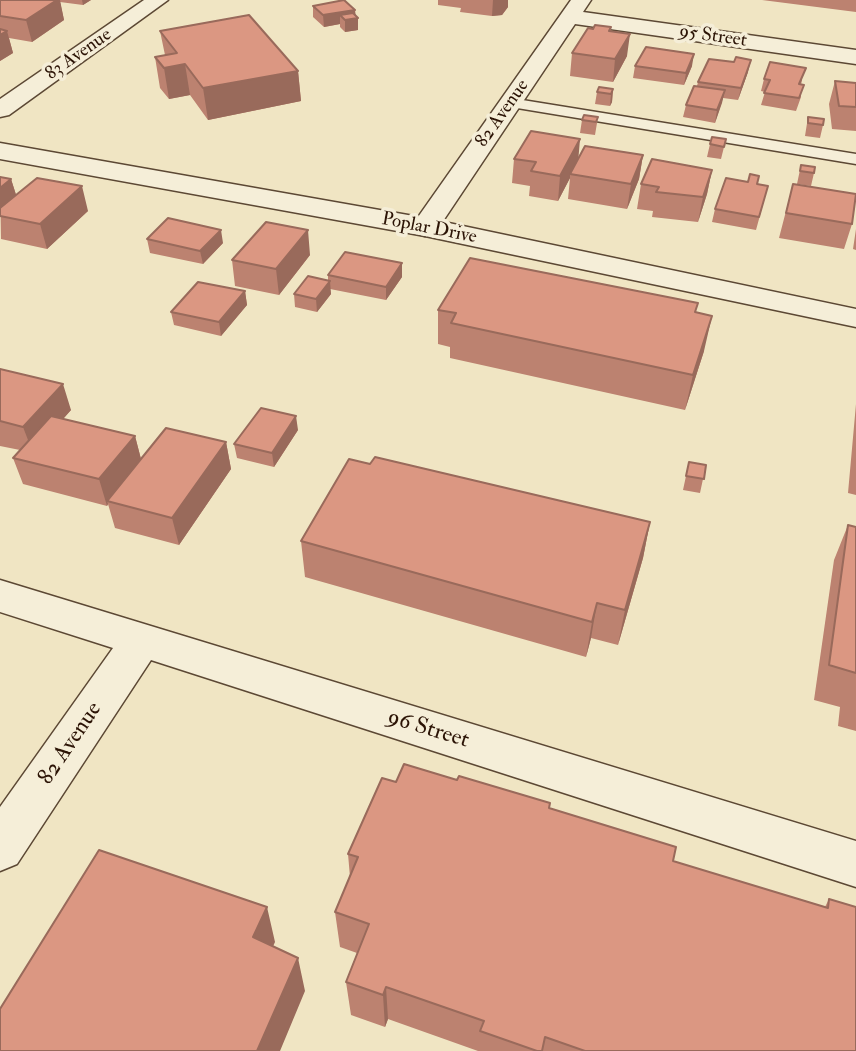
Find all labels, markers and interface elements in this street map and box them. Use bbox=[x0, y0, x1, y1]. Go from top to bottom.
street label: 95 Street bbox=[678, 21, 748, 53]
street label: 83 Avenue bbox=[42, 24, 116, 86]
street label: 82 Avenue bbox=[471, 76, 535, 152]
street label: Poplar Drive bbox=[379, 209, 479, 249]
street label: 82 Avenue bbox=[33, 697, 109, 791]
street label: 96 Street bbox=[384, 705, 472, 755]

